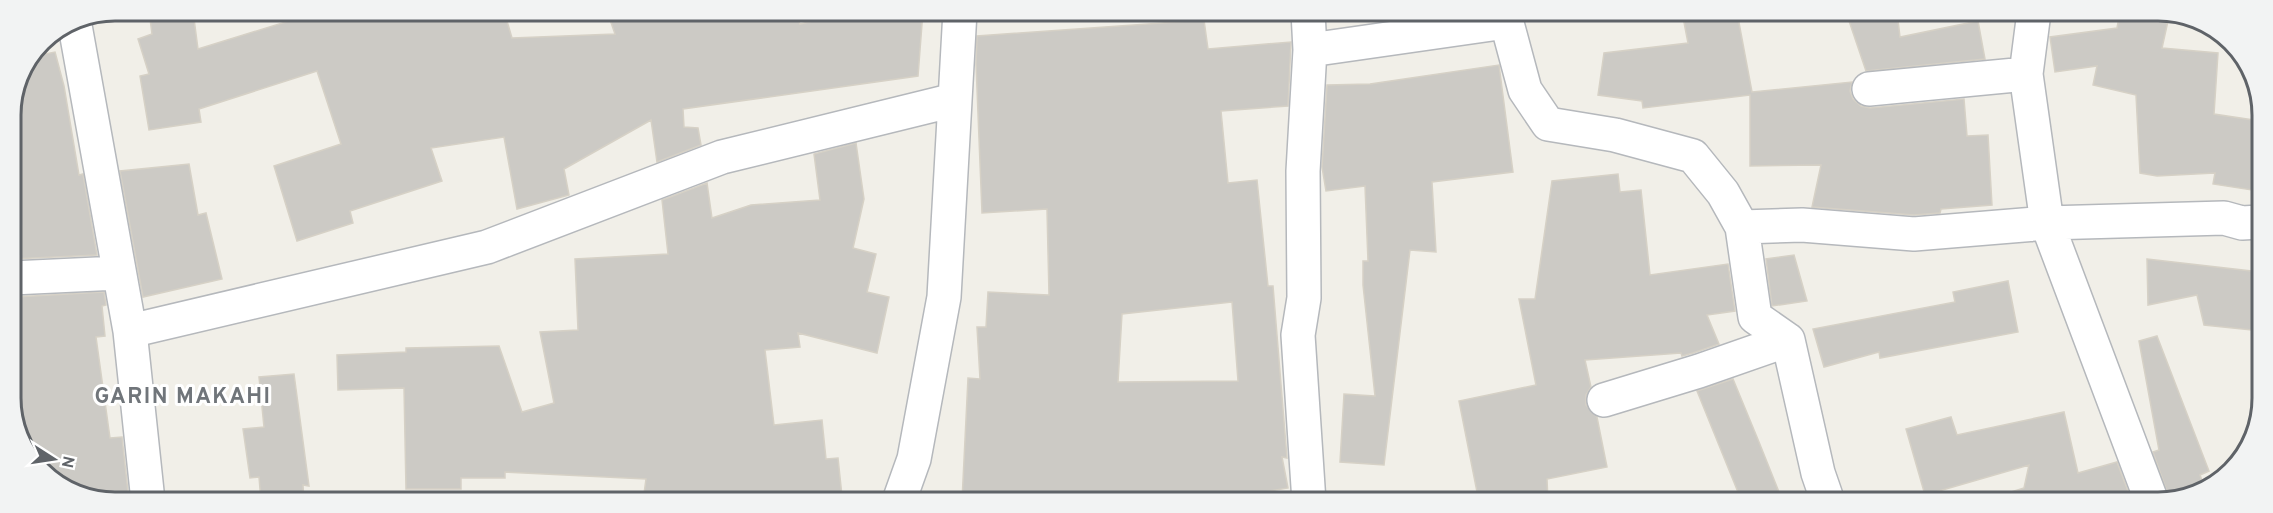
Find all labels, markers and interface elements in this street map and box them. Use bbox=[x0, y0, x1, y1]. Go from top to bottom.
district label: GARIN MAKAHI bbox=[94, 384, 272, 411]
north arrow bbox=[24, 429, 84, 489]
text: N bbox=[56, 454, 78, 469]

